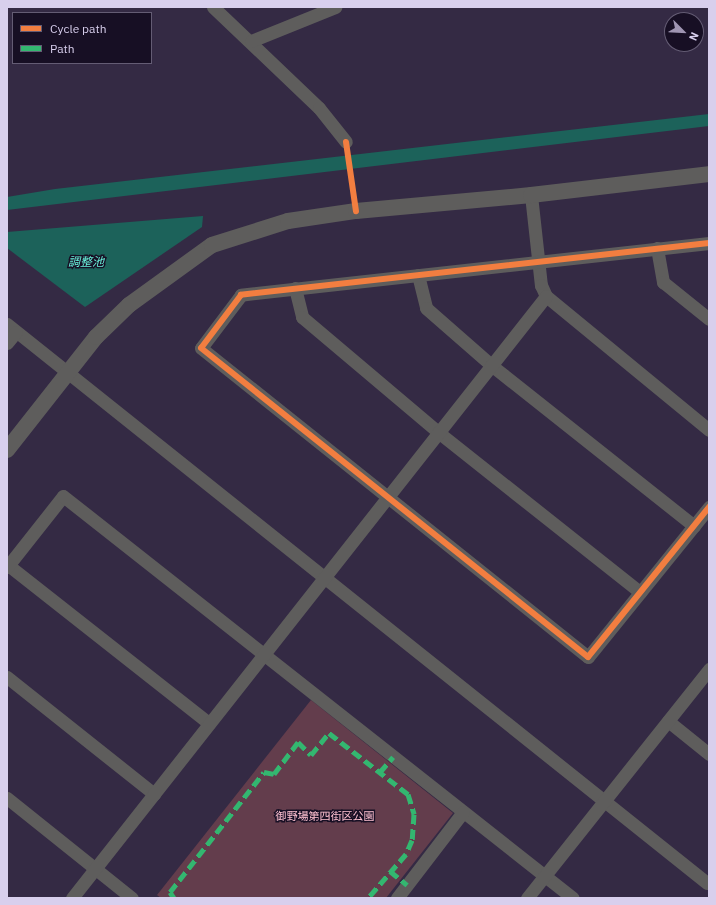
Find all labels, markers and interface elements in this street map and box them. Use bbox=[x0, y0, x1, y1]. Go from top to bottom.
legend bbox=[12, 12, 152, 64]
north arrow bbox=[664, 12, 704, 52]
text: Cycle path bbox=[50, 21, 107, 36]
text: N bbox=[686, 30, 702, 43]
text: Path bbox=[50, 41, 75, 56]
water label: 調整池 bbox=[68, 255, 104, 269]
park label: 御野場第四街区公園 bbox=[276, 809, 374, 823]

